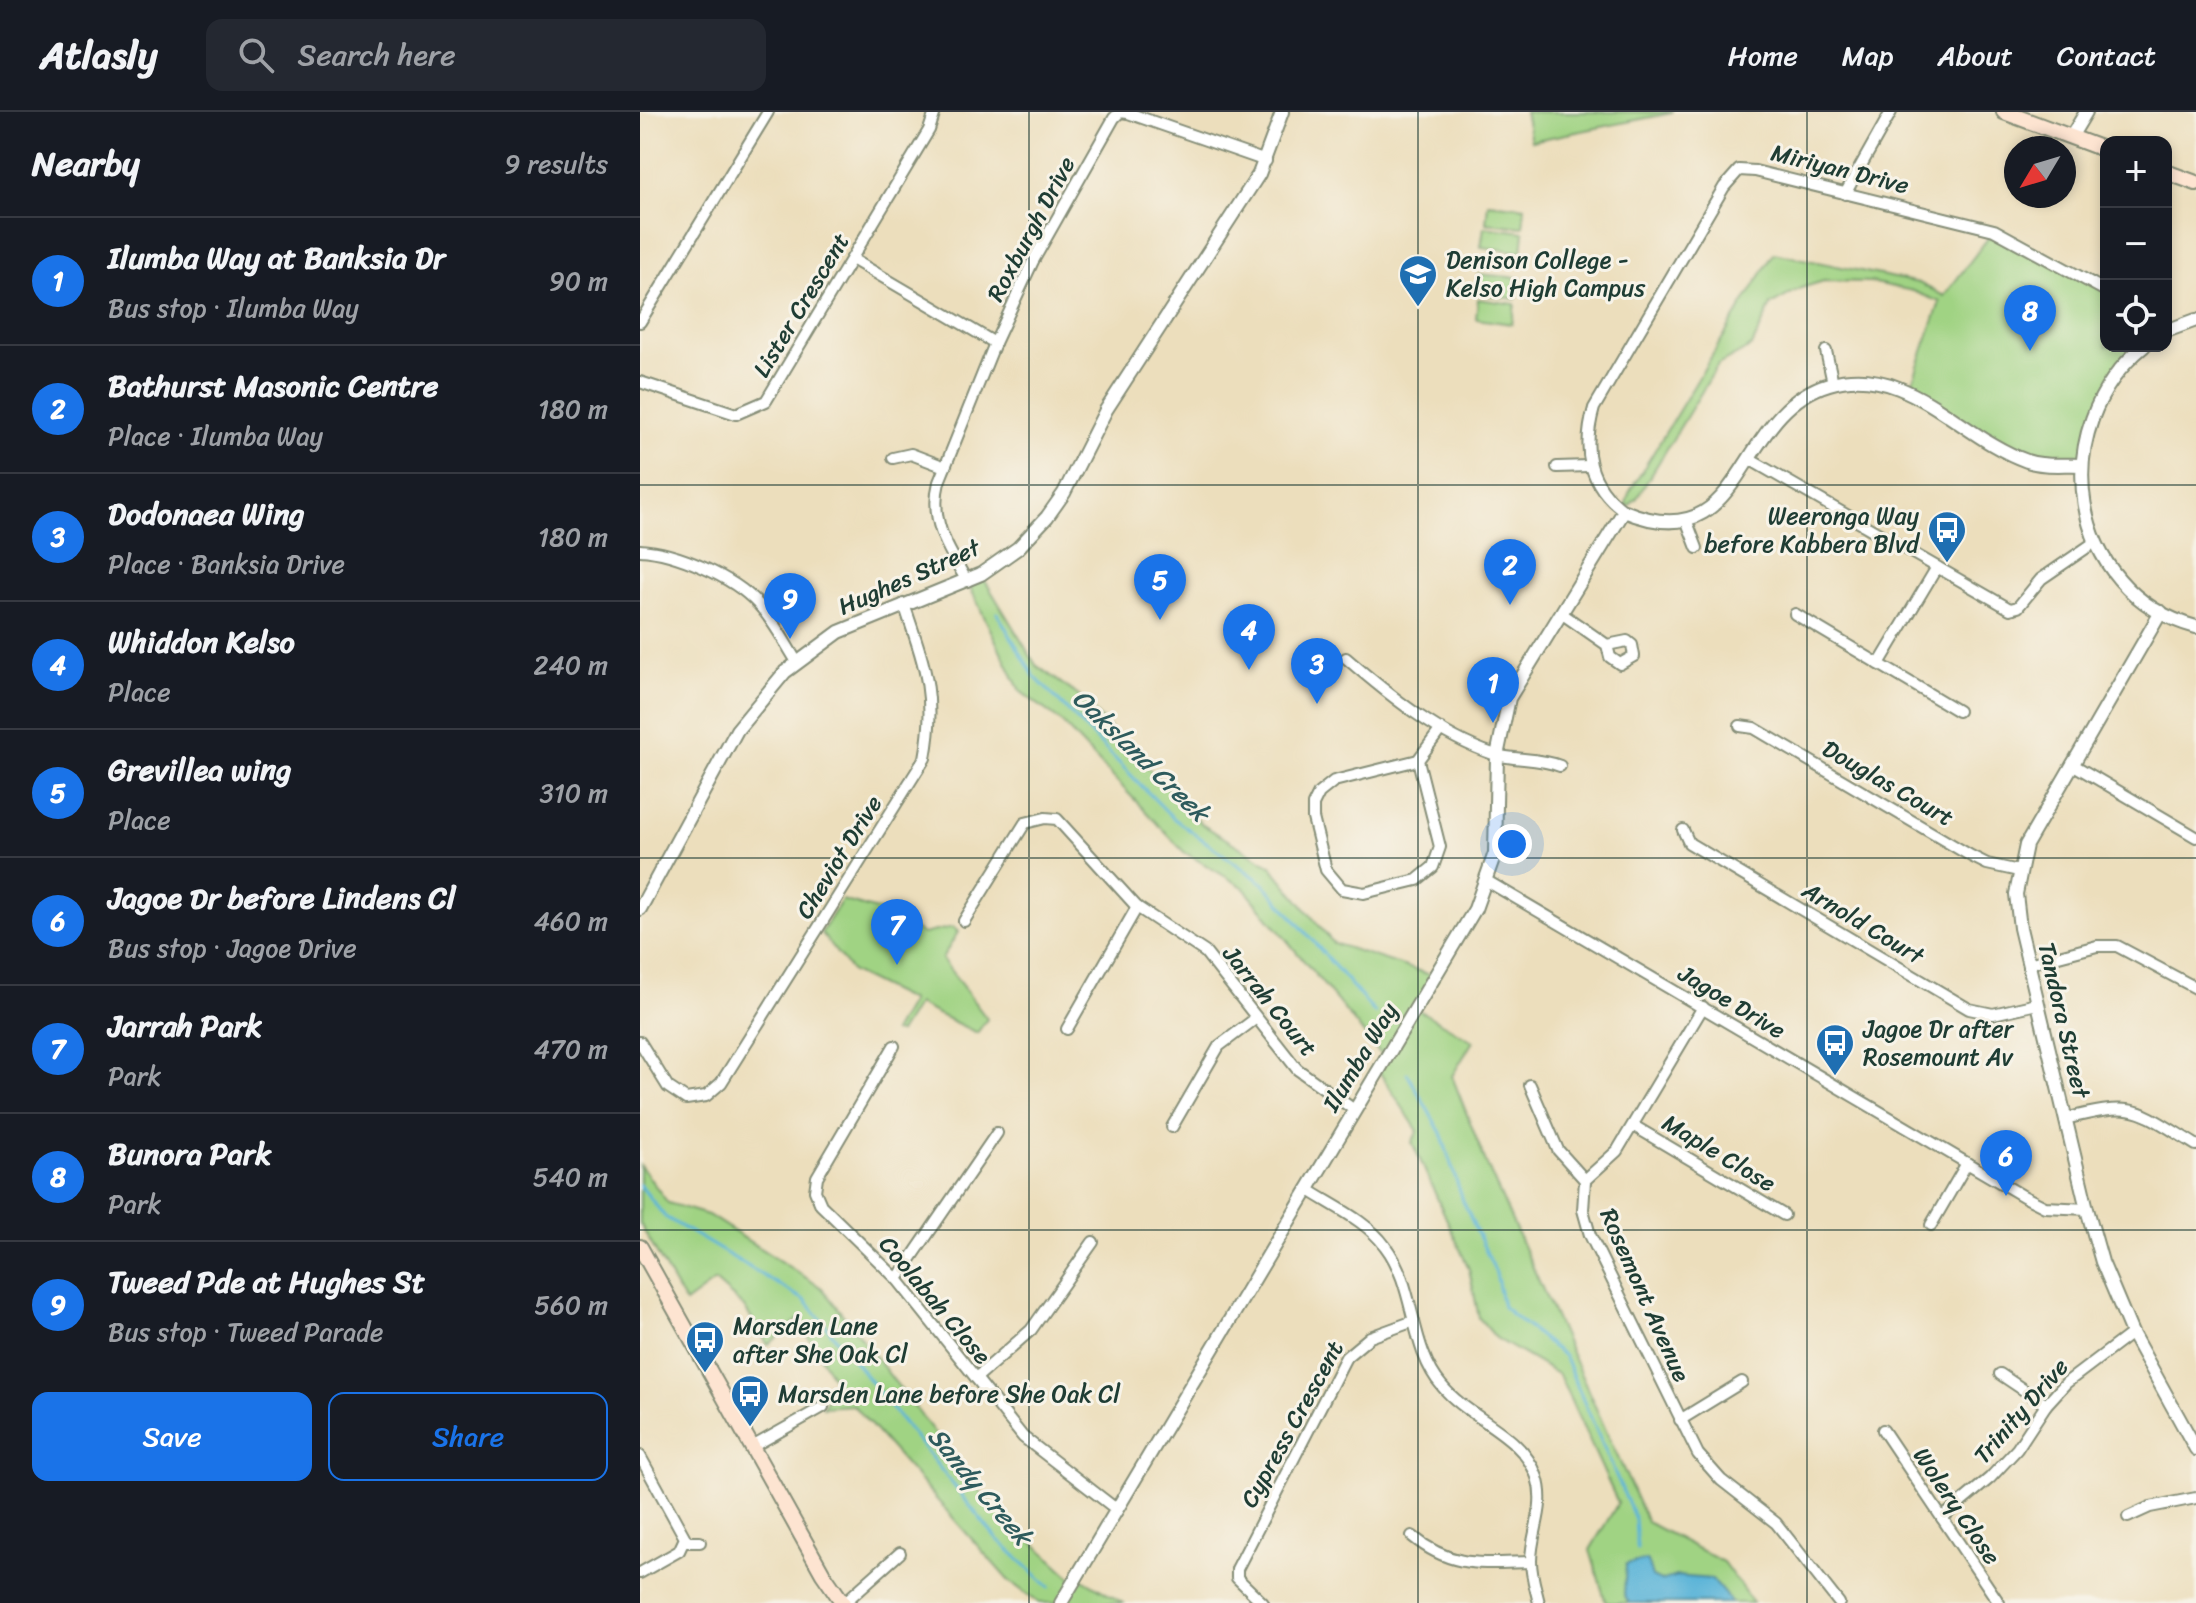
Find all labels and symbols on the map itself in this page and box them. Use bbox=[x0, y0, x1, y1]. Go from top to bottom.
street label: Miriyan Drive bbox=[1767, 132, 1913, 206]
north arrow bbox=[2004, 136, 2076, 208]
street label: Roxburgh Drive bbox=[975, 149, 1087, 309]
street label: Lister Crescent bbox=[741, 224, 861, 386]
place label: Denison College - Kelso High Campus bbox=[1446, 239, 1646, 309]
school or university icon: Denison College - Kelso High Campus bbox=[1397, 253, 1439, 308]
pin: 8 bbox=[2004, 285, 2056, 351]
place label: Weeronga Way before Kabbera Blvd bbox=[1704, 495, 1920, 565]
bus stop icon: Weeronga Way before Kabbera Blvd bbox=[1926, 509, 1968, 564]
street label: Hughes Street bbox=[831, 526, 988, 627]
pin: 2 bbox=[1484, 539, 1536, 605]
pin: 5 bbox=[1134, 554, 1186, 620]
pin: 9 bbox=[764, 573, 816, 639]
pin: 4 bbox=[1223, 604, 1275, 670]
pin: 3 bbox=[1291, 638, 1343, 704]
pin: 1 bbox=[1467, 657, 1519, 723]
water label: Oaksland Creek bbox=[1061, 677, 1223, 835]
street label: Douglas Court bbox=[1814, 728, 1962, 838]
street label: Cheviot Drive bbox=[784, 787, 894, 927]
your location bbox=[1492, 824, 1532, 864]
street label: Arnold Court bbox=[1793, 869, 1933, 977]
pin: 7 bbox=[871, 899, 923, 965]
street label: Jarrah Court bbox=[1211, 935, 1328, 1066]
street label: Tandora Street bbox=[2026, 938, 2103, 1103]
street label: Jagoe Drive bbox=[1669, 953, 1794, 1051]
street label: Ilumba Way bbox=[1310, 994, 1410, 1121]
place label: Jagoe Dr after Rosemount Av bbox=[1862, 1008, 2014, 1078]
bus stop icon: Jagoe Dr after Rosemount Av bbox=[1814, 1022, 1856, 1077]
street label: Maple Close bbox=[1654, 1102, 1784, 1204]
pin: 6 bbox=[1980, 1130, 2032, 1196]
street label: Rosemont Avenue bbox=[1588, 1201, 1702, 1389]
street label: Coolabah Close bbox=[868, 1226, 1002, 1375]
place label: Marsden Lane after She Oak Cl bbox=[733, 1305, 909, 1375]
bus stop icon: Marsden Lane after She Oak Cl bbox=[684, 1319, 726, 1374]
street label: Cypress Crescent bbox=[1229, 1333, 1355, 1515]
street label: Trinity Drive bbox=[1963, 1348, 2079, 1474]
bus stop icon: Marsden Lane before She Oak Cl bbox=[729, 1373, 771, 1428]
place label: Marsden Lane before She Oak Cl bbox=[778, 1373, 1121, 1415]
water label: Sandy Creek bbox=[916, 1416, 1046, 1559]
street label: Wolery Close bbox=[1902, 1438, 2012, 1574]

